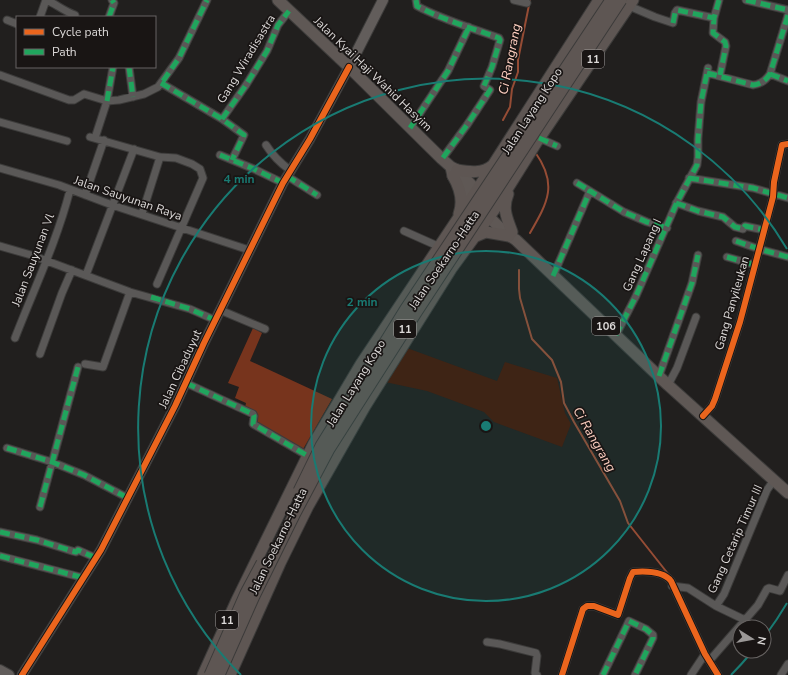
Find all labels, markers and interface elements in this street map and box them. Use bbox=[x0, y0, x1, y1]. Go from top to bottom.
street label: Gang Wiradisastra bbox=[213, 12, 279, 106]
street label: Jalan Kyai Haji Wahid Hasyim bbox=[310, 12, 436, 135]
legend bbox=[16, 16, 156, 68]
water label: Ci Rangrang bbox=[494, 22, 526, 96]
text: Cycle path bbox=[52, 24, 109, 40]
text: Path bbox=[52, 44, 77, 60]
road number: 11 bbox=[582, 50, 604, 68]
street label: Jalan Layang Kopo bbox=[498, 64, 566, 158]
text: 4 min bbox=[223, 171, 255, 187]
street label: Jalan Sauyunan Raya bbox=[71, 172, 184, 224]
street label: Jalan Soekarno-Hatta bbox=[404, 207, 483, 313]
street label: Jalan Sauyunan Vl bbox=[8, 211, 58, 310]
street label: Gang Lapang I bbox=[619, 216, 665, 294]
street label: Gang Panyileukan bbox=[711, 254, 753, 352]
text: 2 min bbox=[346, 294, 378, 310]
road number: 106 bbox=[592, 317, 620, 335]
road number: 11 bbox=[394, 320, 416, 338]
street label: Jalan Cibaduyut bbox=[154, 326, 206, 412]
street label: Jalan Layang Kopo bbox=[322, 336, 389, 430]
water label: Ci Rangrang bbox=[568, 404, 620, 476]
centre of rings bbox=[479, 419, 493, 433]
street label: Gang Cetarip Timur III bbox=[704, 482, 766, 596]
street label: Jalan Soekarno-Hatta bbox=[245, 485, 311, 598]
road number: 11 bbox=[216, 611, 238, 629]
north arrow bbox=[732, 619, 772, 659]
text: N bbox=[753, 635, 769, 646]

